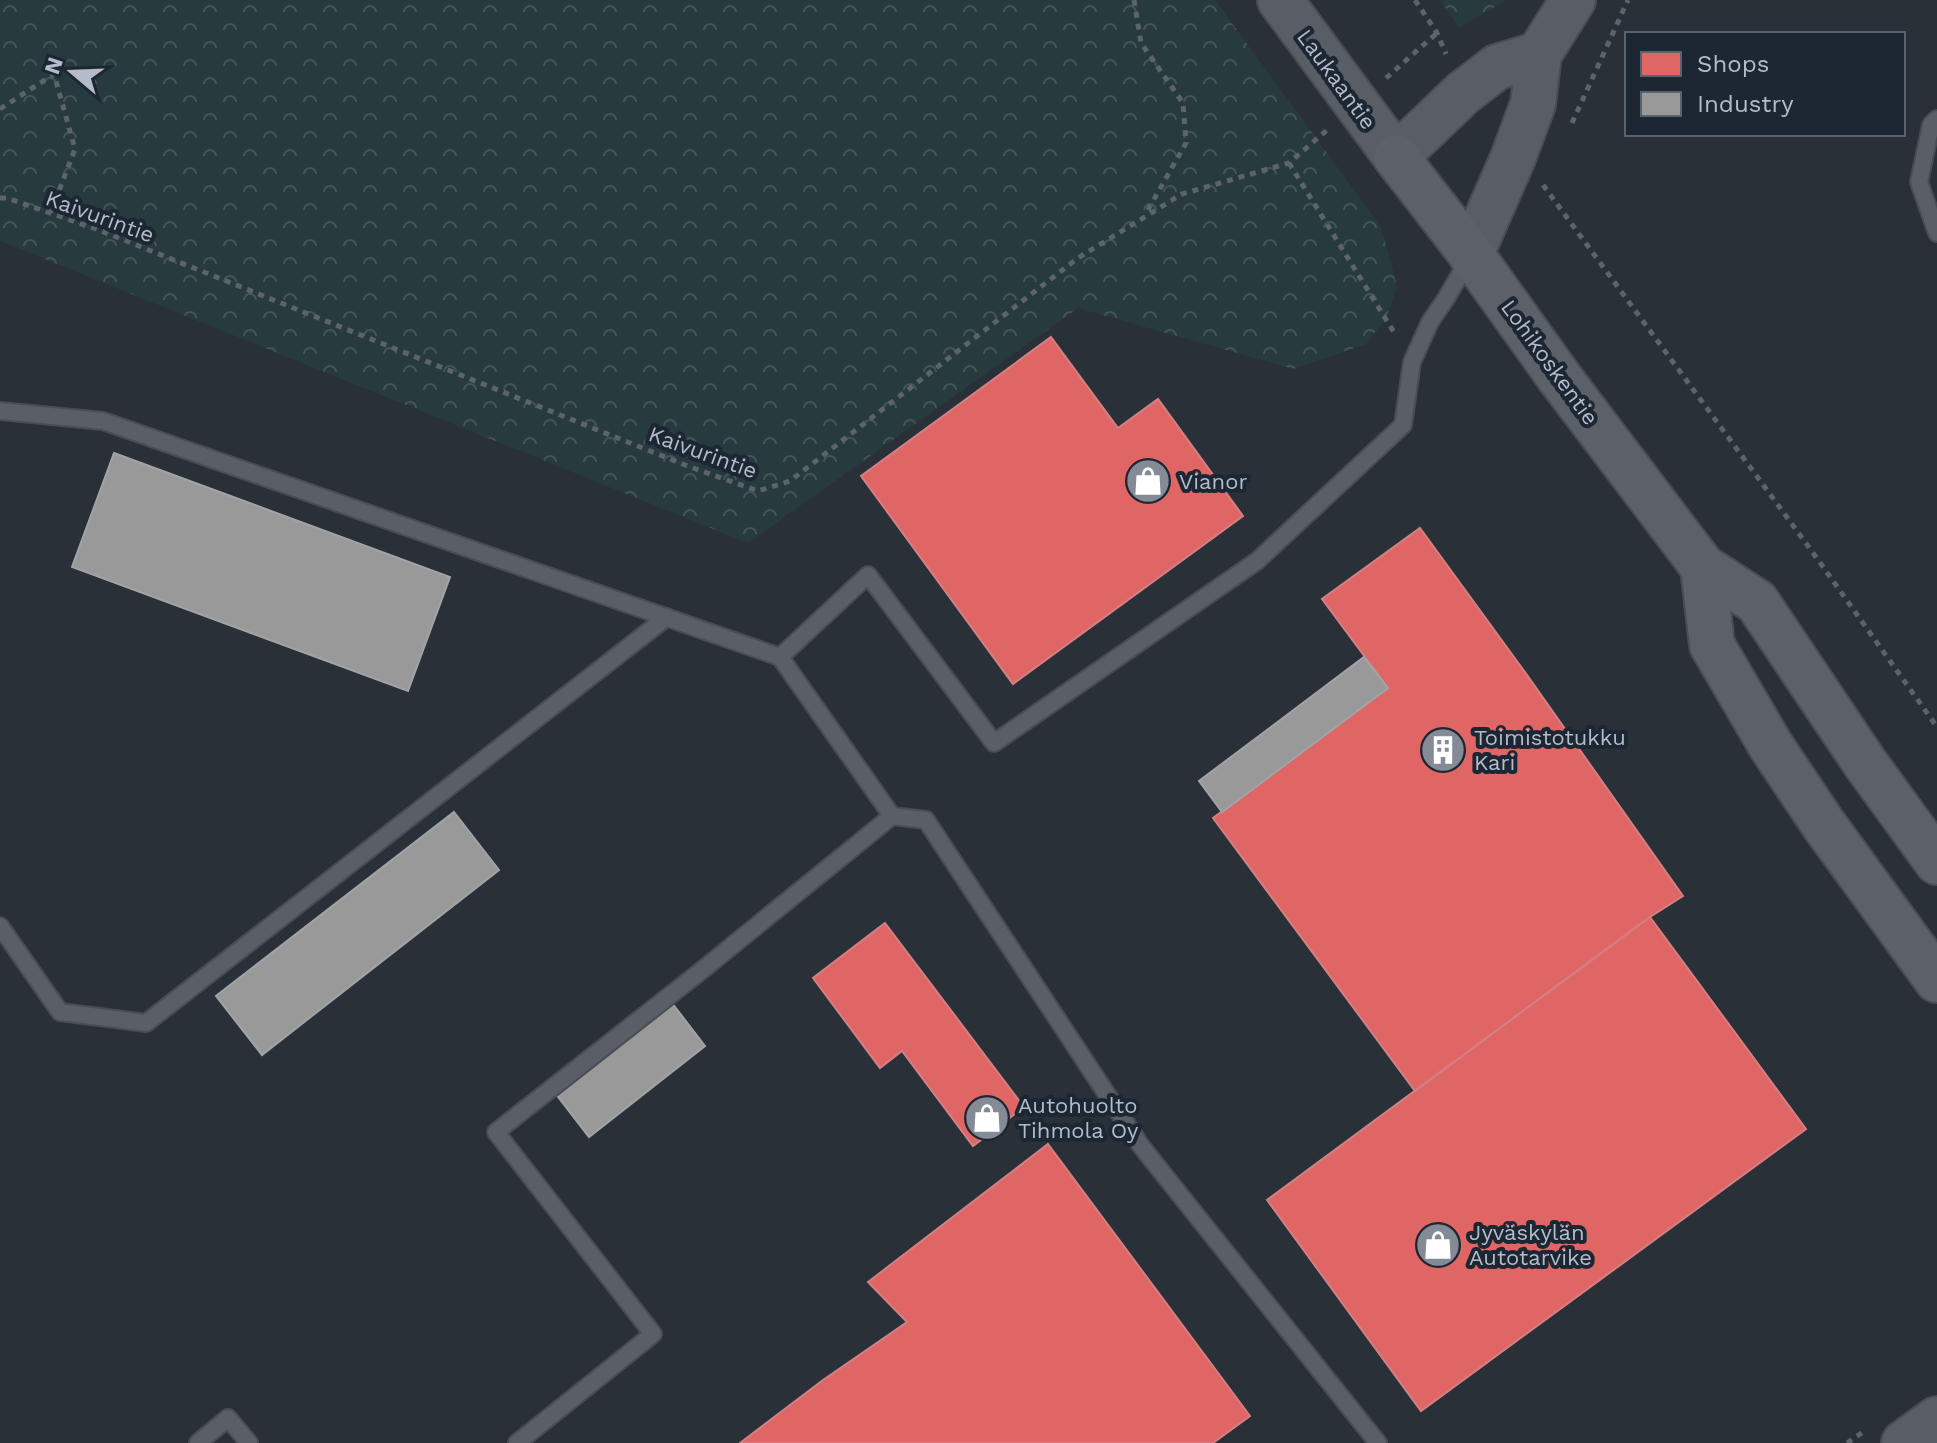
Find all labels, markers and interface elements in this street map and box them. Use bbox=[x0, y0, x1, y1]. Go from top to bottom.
street label: Laukaantie bbox=[1292, 24, 1381, 134]
north arrow bbox=[32, 32, 112, 112]
legend bbox=[1625, 32, 1905, 136]
text: Shops bbox=[1697, 50, 1769, 78]
text: N bbox=[39, 54, 68, 77]
text: Industry bbox=[1697, 90, 1794, 118]
street label: Kaivurintie bbox=[42, 185, 157, 248]
street label: Lohikoskentie bbox=[1496, 295, 1603, 430]
street label: Kaivurintie bbox=[645, 421, 760, 484]
shop icon: Vianor bbox=[1124, 457, 1172, 505]
place label: Vianor bbox=[1179, 469, 1247, 494]
place label: Toimistotukku Kari bbox=[1474, 725, 1626, 775]
building icon: Toimistotukku Kari bbox=[1419, 726, 1467, 774]
place label: Autohuolto Tihmola Oy bbox=[1018, 1093, 1139, 1143]
shop icon: Autohuolto Tihmola Oy bbox=[963, 1094, 1011, 1142]
place label: Jyväskylän Autotarvike bbox=[1469, 1220, 1592, 1270]
shop icon: Jyväskylän Autotarvike bbox=[1414, 1221, 1462, 1269]

